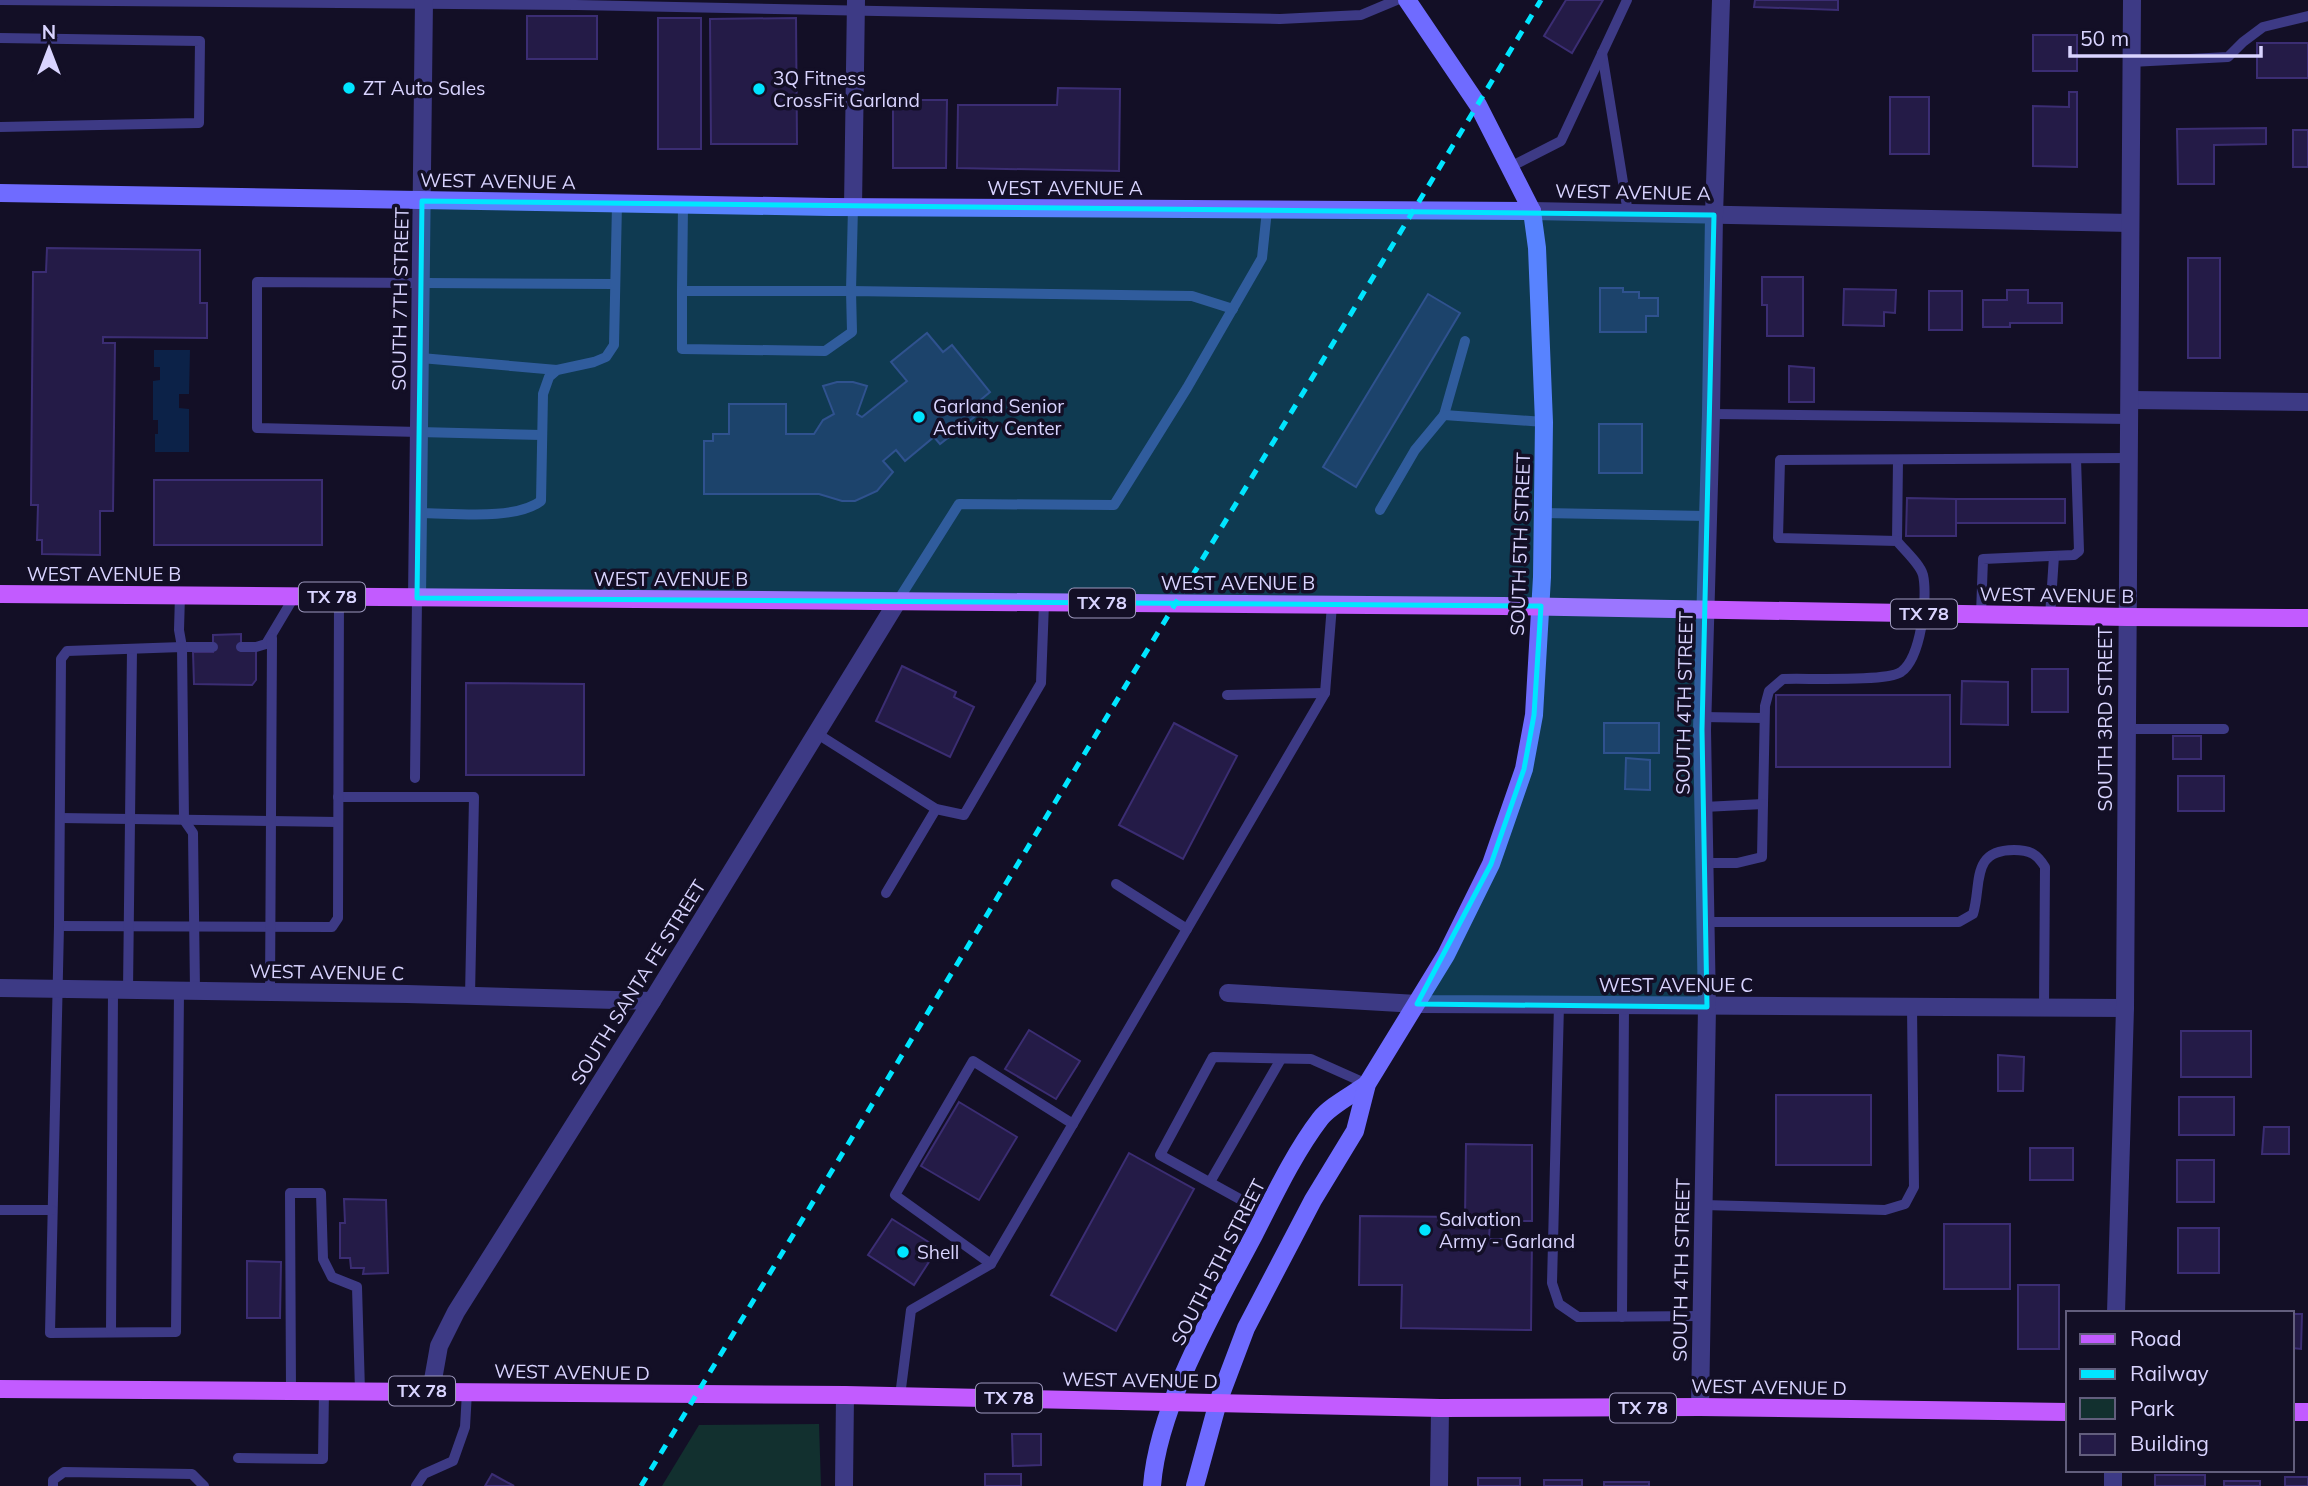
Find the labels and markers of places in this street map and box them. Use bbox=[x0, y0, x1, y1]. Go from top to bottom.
place label: 3Q Fitness CrossFit Garland bbox=[773, 66, 920, 112]
place label: ZT Auto Sales bbox=[363, 76, 486, 100]
marker: ZT Auto Sales bbox=[341, 80, 357, 96]
marker: 3Q Fitness CrossFit Garland bbox=[751, 81, 767, 97]
place label: Garland Senior Activity Center bbox=[933, 394, 1064, 440]
marker: Garland Senior Activity Center bbox=[911, 409, 927, 425]
place label: Salvation Army - Garland bbox=[1439, 1207, 1575, 1253]
marker: Salvation Army - Garland bbox=[1417, 1222, 1433, 1238]
place label: Shell bbox=[917, 1240, 959, 1264]
marker: Shell bbox=[895, 1244, 911, 1260]

